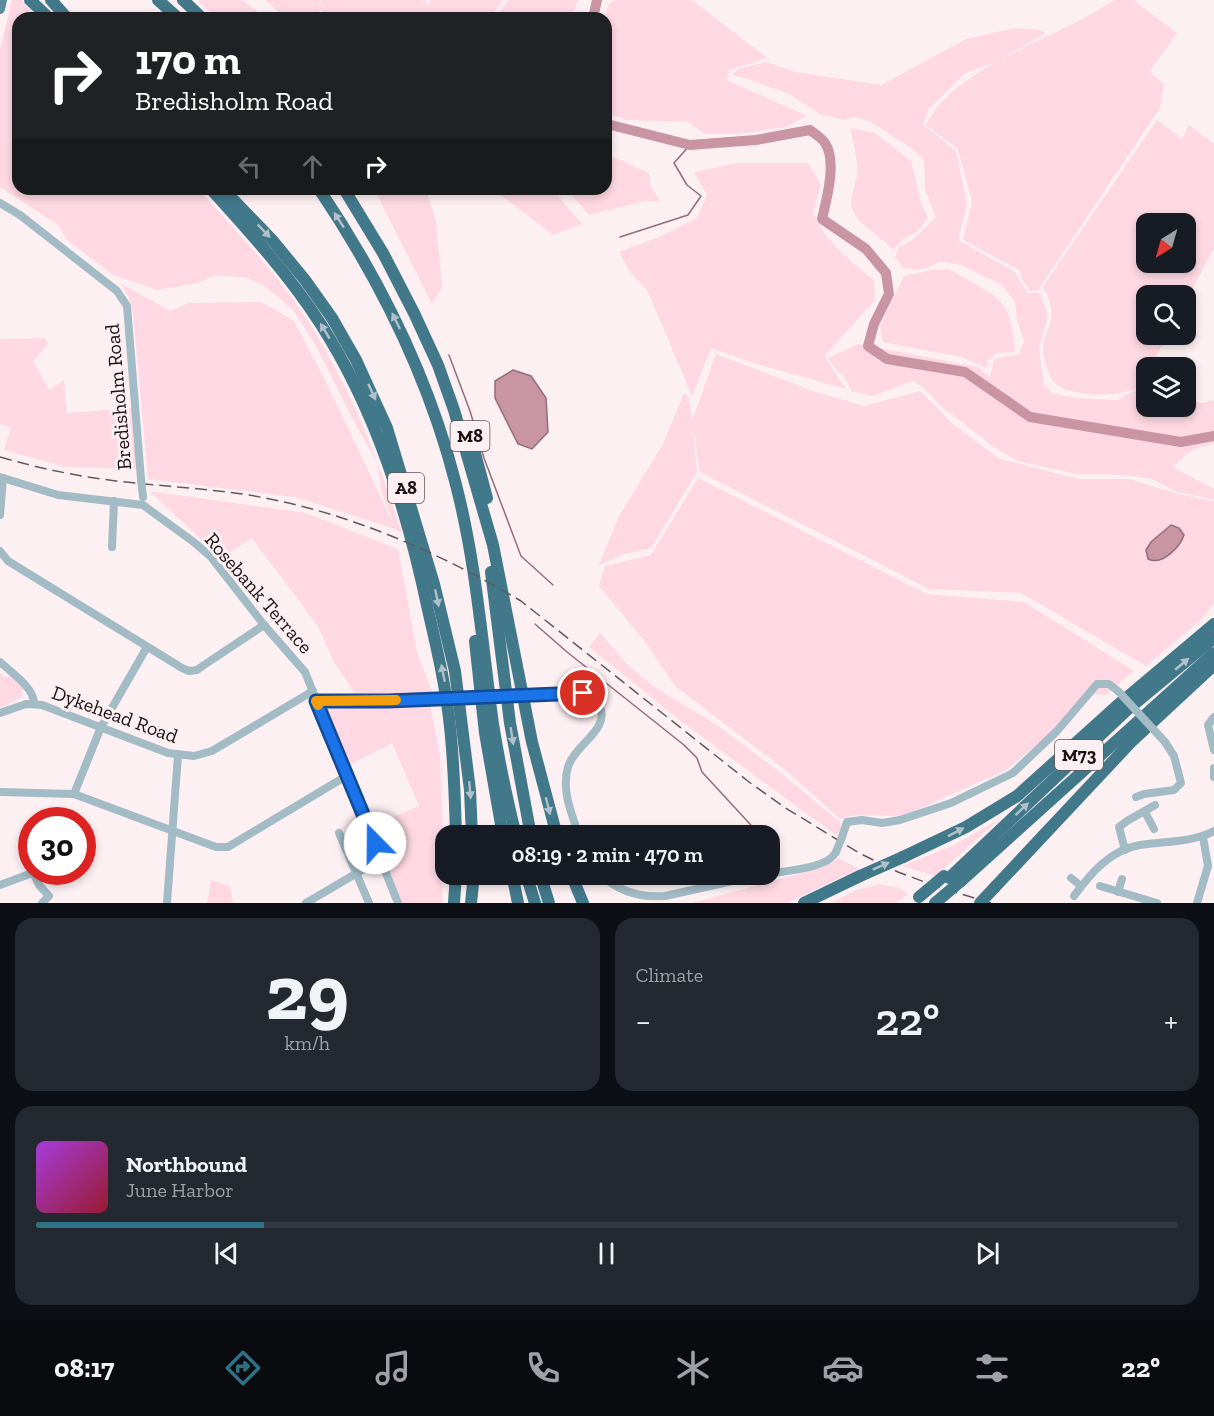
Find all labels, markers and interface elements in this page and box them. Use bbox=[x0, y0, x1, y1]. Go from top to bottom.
text: 170 m bbox=[135, 34, 241, 85]
icon: right bbox=[36, 36, 114, 114]
text: Bredisholm Road bbox=[135, 85, 333, 117]
icon: left bbox=[233, 150, 266, 183]
icon: ahead bbox=[296, 150, 329, 183]
icon: right bbox=[359, 150, 392, 183]
one-way arrow bbox=[334, 212, 345, 228]
north arrow bbox=[1136, 213, 1196, 273]
map controls bbox=[1136, 213, 1196, 417]
one-way arrow bbox=[257, 224, 271, 239]
button: search bbox=[1136, 285, 1196, 345]
one-way arrow bbox=[391, 313, 400, 330]
street label: Bredisholm Road bbox=[100, 323, 136, 471]
one-way arrow bbox=[320, 323, 331, 339]
button: layers bbox=[1136, 357, 1196, 417]
one-way arrow bbox=[367, 384, 377, 402]
road number: M8 bbox=[450, 421, 490, 451]
road number: A8 bbox=[388, 473, 424, 503]
street label: Rosebank Terrace bbox=[200, 528, 318, 658]
one-way arrow bbox=[433, 589, 442, 608]
one-way arrow bbox=[1175, 658, 1190, 671]
one-way arrow bbox=[438, 663, 447, 682]
pin bbox=[557, 667, 608, 718]
icon: arrive bbox=[566, 676, 599, 709]
street label: Dykehead Road bbox=[49, 680, 181, 748]
one-way arrow bbox=[508, 726, 517, 745]
road number: M73 bbox=[1055, 740, 1103, 770]
one-way arrow bbox=[465, 780, 475, 799]
one-way arrow bbox=[543, 797, 553, 815]
one-way arrow bbox=[1015, 802, 1030, 816]
speed limit sign: 30 bbox=[18, 807, 96, 885]
position arrow bbox=[343, 811, 407, 875]
one-way arrow bbox=[947, 828, 965, 838]
text: 08:19 · 2 min · 470 m bbox=[512, 841, 703, 868]
one-way arrow bbox=[873, 862, 890, 871]
text: 29 bbox=[265, 945, 349, 1039]
text: Climate bbox=[636, 963, 703, 987]
text: 22° bbox=[875, 993, 940, 1047]
text: − bbox=[636, 1001, 651, 1040]
text: + bbox=[1164, 1001, 1178, 1040]
text: km/h bbox=[284, 1031, 330, 1055]
text: Northbound bbox=[126, 1151, 247, 1178]
text: June Harbor bbox=[126, 1178, 234, 1202]
icon: previous bbox=[210, 1237, 243, 1270]
icon: pause bbox=[590, 1237, 623, 1270]
icon: next bbox=[971, 1237, 1004, 1270]
icon: directions bbox=[222, 1347, 264, 1389]
icon: music bbox=[372, 1347, 414, 1389]
icon: phone bbox=[522, 1347, 564, 1389]
icon: climate bbox=[672, 1347, 714, 1389]
icon: car bbox=[822, 1347, 864, 1389]
icon: filters bbox=[971, 1347, 1013, 1389]
text: 08:17 bbox=[54, 1352, 114, 1384]
text: 22° bbox=[1121, 1352, 1160, 1384]

